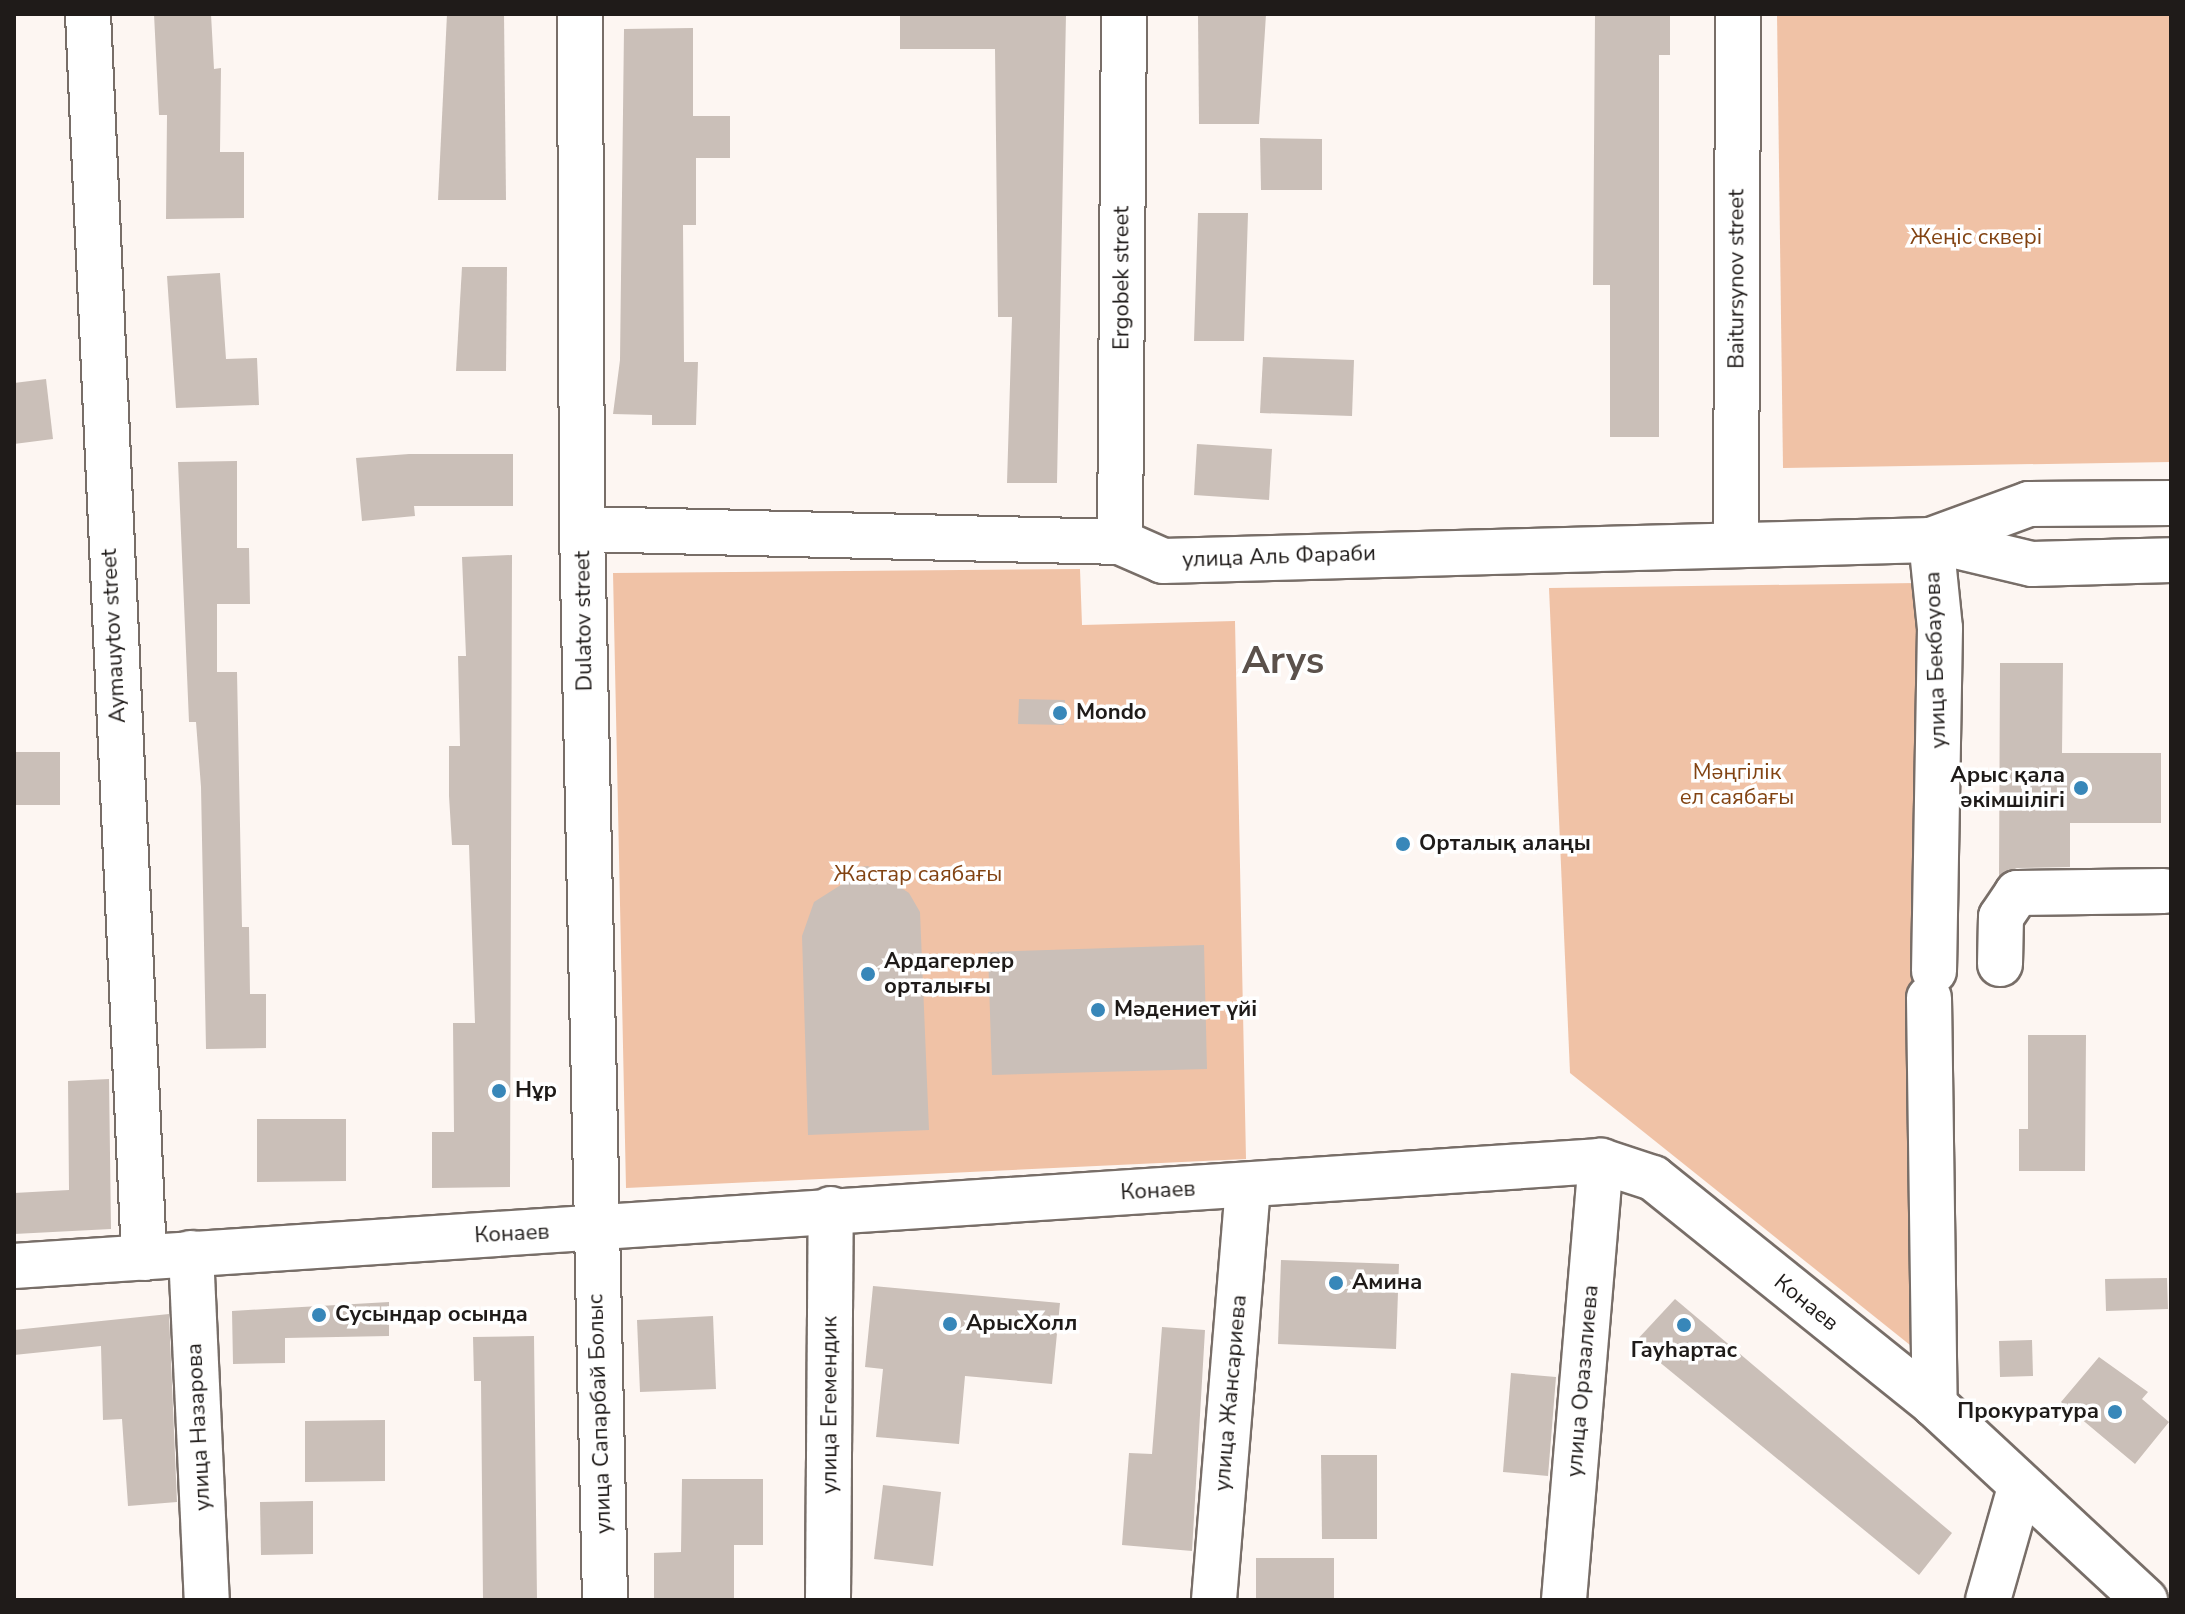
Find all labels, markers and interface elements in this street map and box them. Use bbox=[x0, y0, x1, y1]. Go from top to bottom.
street label: Baitursynov street bbox=[1724, 189, 1750, 369]
street label: Ergobek street bbox=[1109, 206, 1135, 350]
park label: Жеңіс сквері bbox=[1910, 225, 2042, 251]
street label: улица Аль Фараби bbox=[1182, 540, 1376, 574]
street label: Aymauytov street bbox=[96, 548, 132, 724]
street label: Dulatov street bbox=[570, 551, 598, 691]
street label: улица Бекбауова bbox=[1920, 571, 1952, 749]
district label: Arys bbox=[1242, 638, 1324, 684]
place label: Mondo bbox=[1076, 700, 1147, 726]
marker: Mondo bbox=[1051, 704, 1069, 722]
park label: Мәңгілік ел саябағы bbox=[1680, 759, 1794, 810]
place label: Арыс қала әкімшілігі bbox=[1950, 762, 2065, 814]
marker: Арыс қала әкімшілігі bbox=[2072, 779, 2090, 797]
place label: Орталық алаңы bbox=[1419, 831, 1591, 857]
marker: Орталық алаңы bbox=[1394, 835, 1412, 853]
park label: Жастар саябағы bbox=[834, 862, 1002, 888]
place label: Ардагерлер орталығы bbox=[884, 948, 1014, 1000]
marker: Ардагерлер орталығы bbox=[859, 965, 877, 983]
place label: Mәдениет үйі bbox=[1114, 997, 1257, 1023]
marker: Mәдениет үйі bbox=[1089, 1001, 1107, 1019]
place label: Нұр bbox=[515, 1078, 557, 1104]
marker: Нұр bbox=[490, 1082, 508, 1100]
street label: Конаев bbox=[1120, 1176, 1196, 1206]
street label: Конаев bbox=[474, 1219, 550, 1249]
street label: Конаев bbox=[1768, 1269, 1844, 1337]
place label: Амина bbox=[1352, 1270, 1422, 1296]
marker: Амина bbox=[1327, 1274, 1345, 1292]
street label: улица Оразалиева bbox=[1561, 1284, 1605, 1478]
street label: улица Cапарбай Болыс bbox=[583, 1294, 617, 1534]
street label: улица Жансариева bbox=[1209, 1294, 1253, 1492]
place label: Сусындар осында bbox=[335, 1302, 528, 1328]
marker: Сусындар осында bbox=[310, 1306, 328, 1324]
place label: АрысХолл bbox=[966, 1311, 1077, 1337]
marker: АрысХолл bbox=[941, 1315, 959, 1333]
street label: улица Егемендик bbox=[817, 1316, 843, 1494]
marker: Гауһартас bbox=[1675, 1316, 1693, 1334]
place label: Гауһартас bbox=[1631, 1338, 1737, 1364]
street label: улица Назарова bbox=[181, 1343, 217, 1511]
place label: Прокуратура bbox=[1957, 1399, 2099, 1425]
marker: Прокуратура bbox=[2106, 1403, 2124, 1421]

